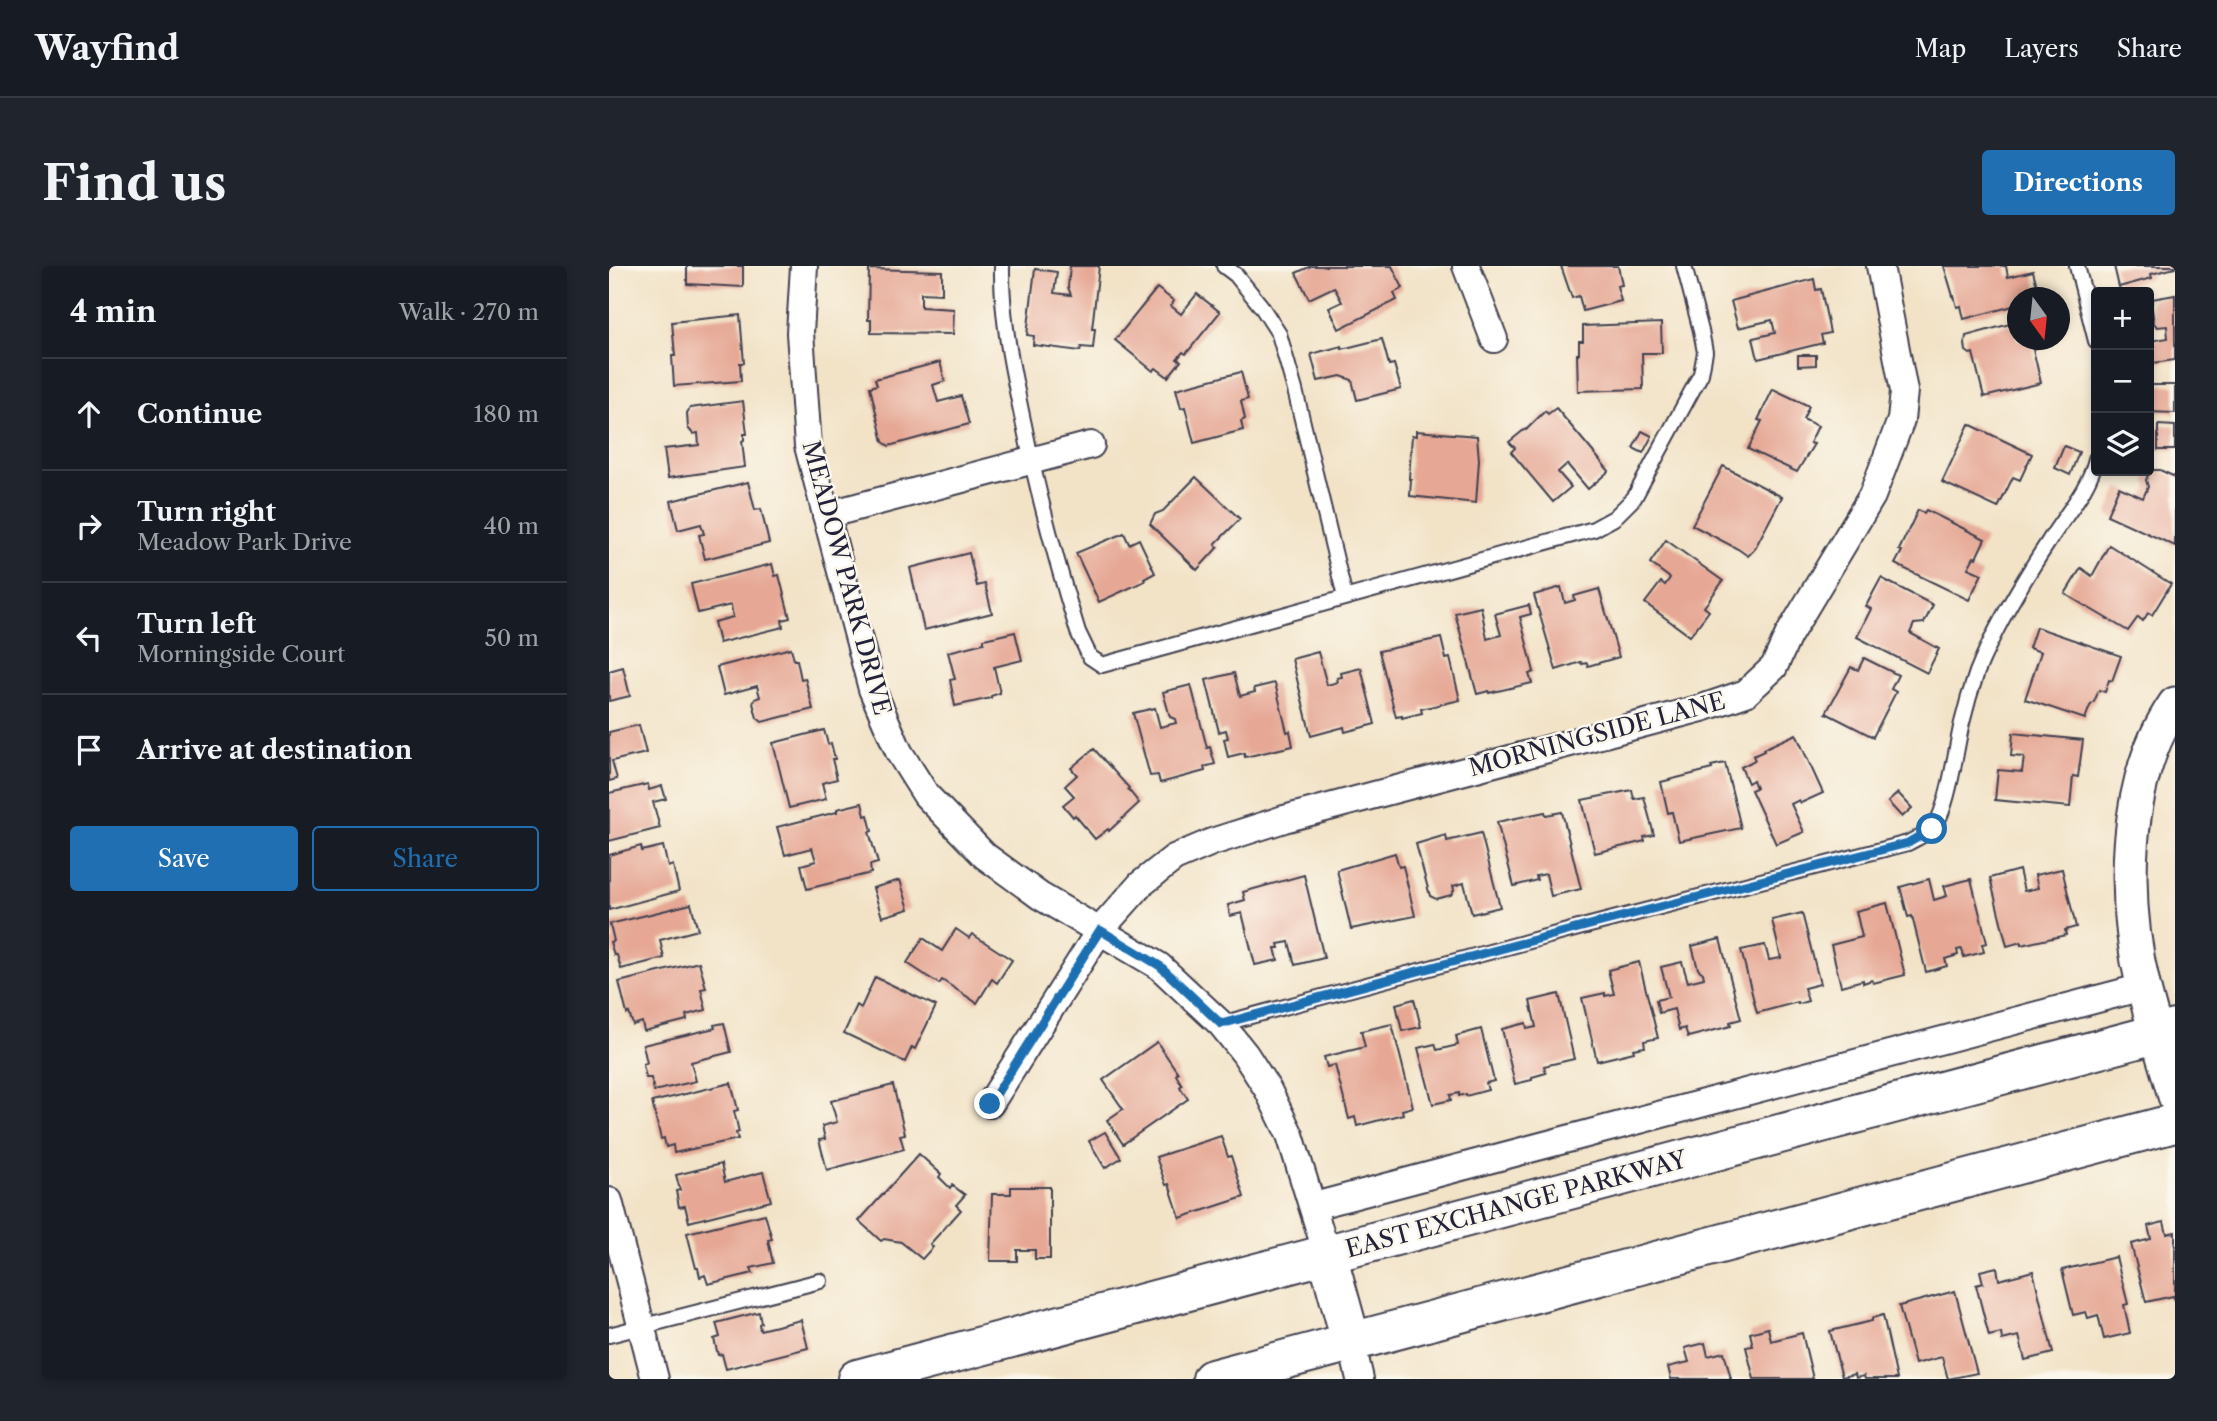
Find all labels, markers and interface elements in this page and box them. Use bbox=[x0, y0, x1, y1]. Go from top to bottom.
text: Wayfind bbox=[35, 28, 179, 69]
text: Map bbox=[1915, 34, 1966, 63]
text: Layers bbox=[2004, 34, 2079, 63]
text: Share bbox=[2117, 34, 2182, 63]
button: Directions bbox=[1982, 150, 2175, 215]
text: Find us bbox=[42, 152, 226, 213]
north arrow bbox=[2007, 287, 2070, 350]
map controls bbox=[2091, 287, 2154, 476]
button: + bbox=[2091, 287, 2154, 350]
text: 4 min bbox=[70, 293, 156, 330]
text: Walk · 270 m bbox=[399, 298, 539, 326]
button: − bbox=[2091, 350, 2154, 413]
icon: ahead bbox=[70, 395, 108, 433]
text: Continue bbox=[137, 398, 262, 430]
text: 180 m bbox=[474, 400, 539, 428]
button: layers bbox=[2091, 413, 2154, 476]
street label: MEADOW PARK DRIVE bbox=[796, 438, 898, 718]
text: Turn right bbox=[137, 496, 276, 528]
icon: right bbox=[70, 507, 108, 545]
text: 40 m bbox=[484, 512, 539, 540]
text: Meadow Park Drive bbox=[137, 528, 352, 556]
text: Turn left bbox=[137, 608, 256, 640]
icon: left bbox=[70, 619, 108, 657]
text: 50 m bbox=[484, 624, 539, 652]
text: Morningside Court bbox=[137, 640, 345, 668]
street label: MORNINGSIDE LANE bbox=[1466, 686, 1728, 782]
icon: arrive bbox=[70, 731, 108, 769]
text: Arrive at destination bbox=[137, 734, 412, 766]
route start bbox=[1916, 813, 1947, 844]
button: Save bbox=[70, 826, 298, 891]
button: Share bbox=[312, 826, 539, 891]
route end bbox=[974, 1088, 1005, 1119]
street label: EAST EXCHANGE PARKWAY bbox=[1342, 1144, 1691, 1264]

